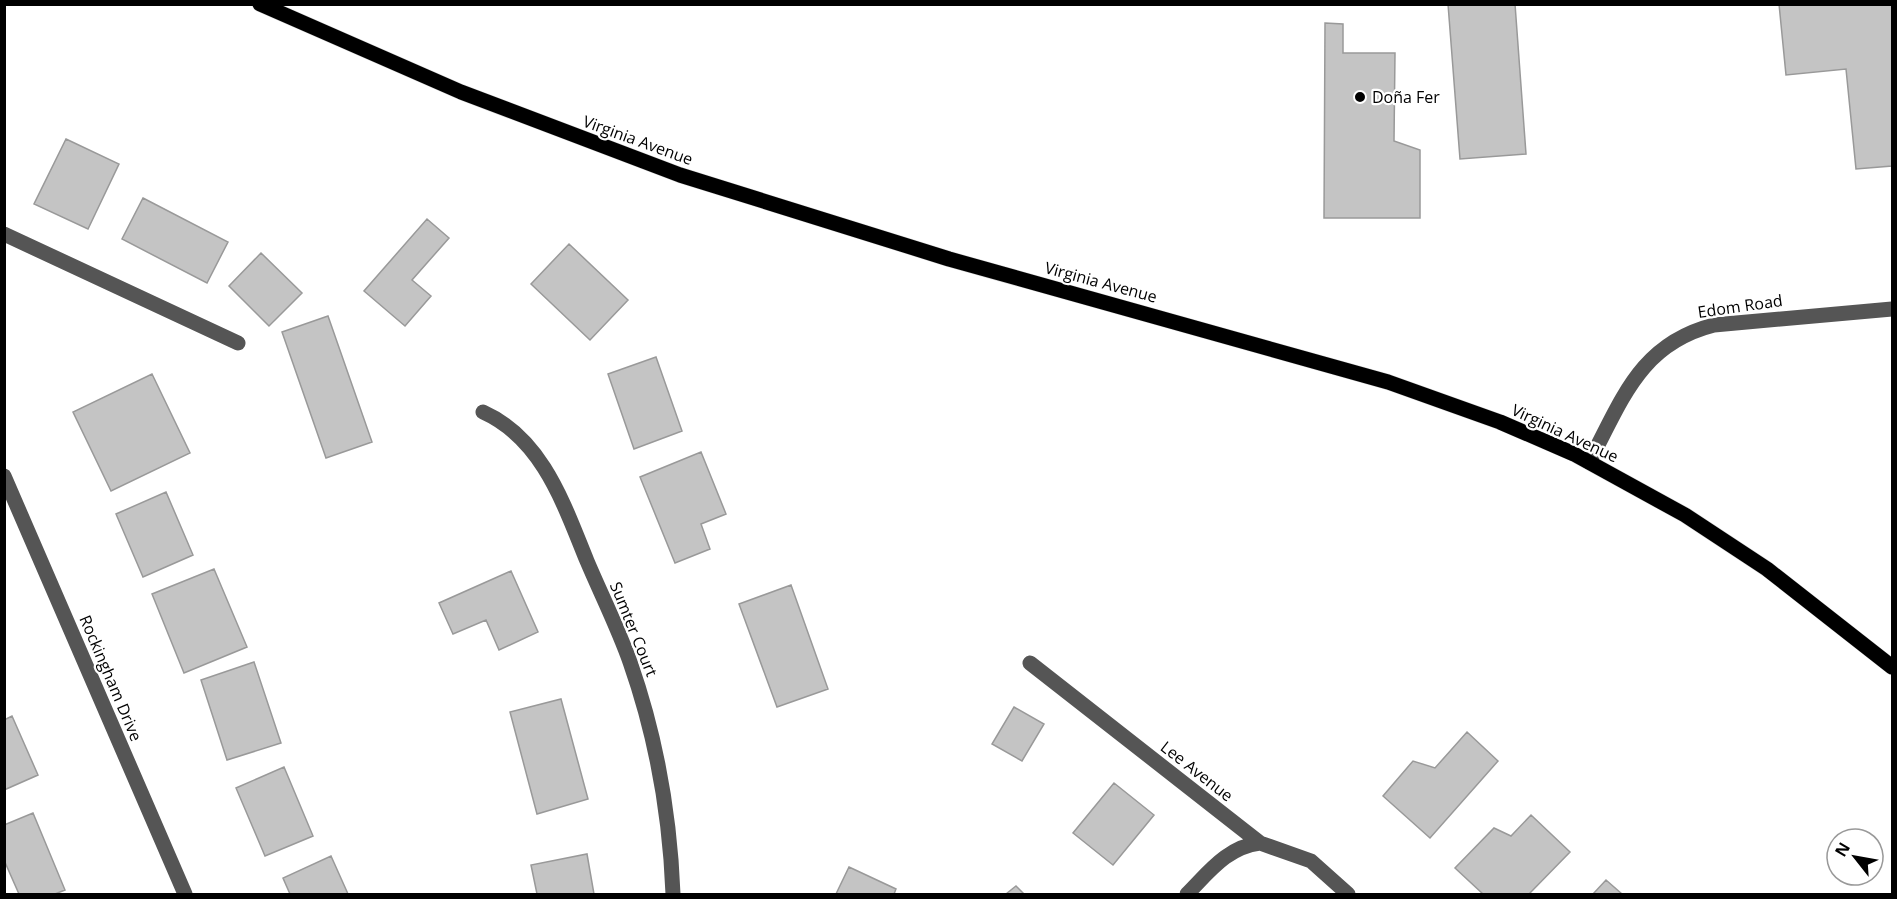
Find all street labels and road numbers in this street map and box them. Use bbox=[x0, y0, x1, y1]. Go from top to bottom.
street label: Virginia Avenue bbox=[580, 110, 696, 170]
street label: Virginia Avenue bbox=[1042, 256, 1160, 308]
street label: Edom Road bbox=[1696, 289, 1784, 323]
street label: Virginia Avenue bbox=[1508, 399, 1622, 467]
street label: Sumter Court bbox=[605, 578, 663, 680]
street label: Rockingham Drive bbox=[75, 612, 147, 744]
street label: Lee Avenue bbox=[1156, 736, 1238, 806]

